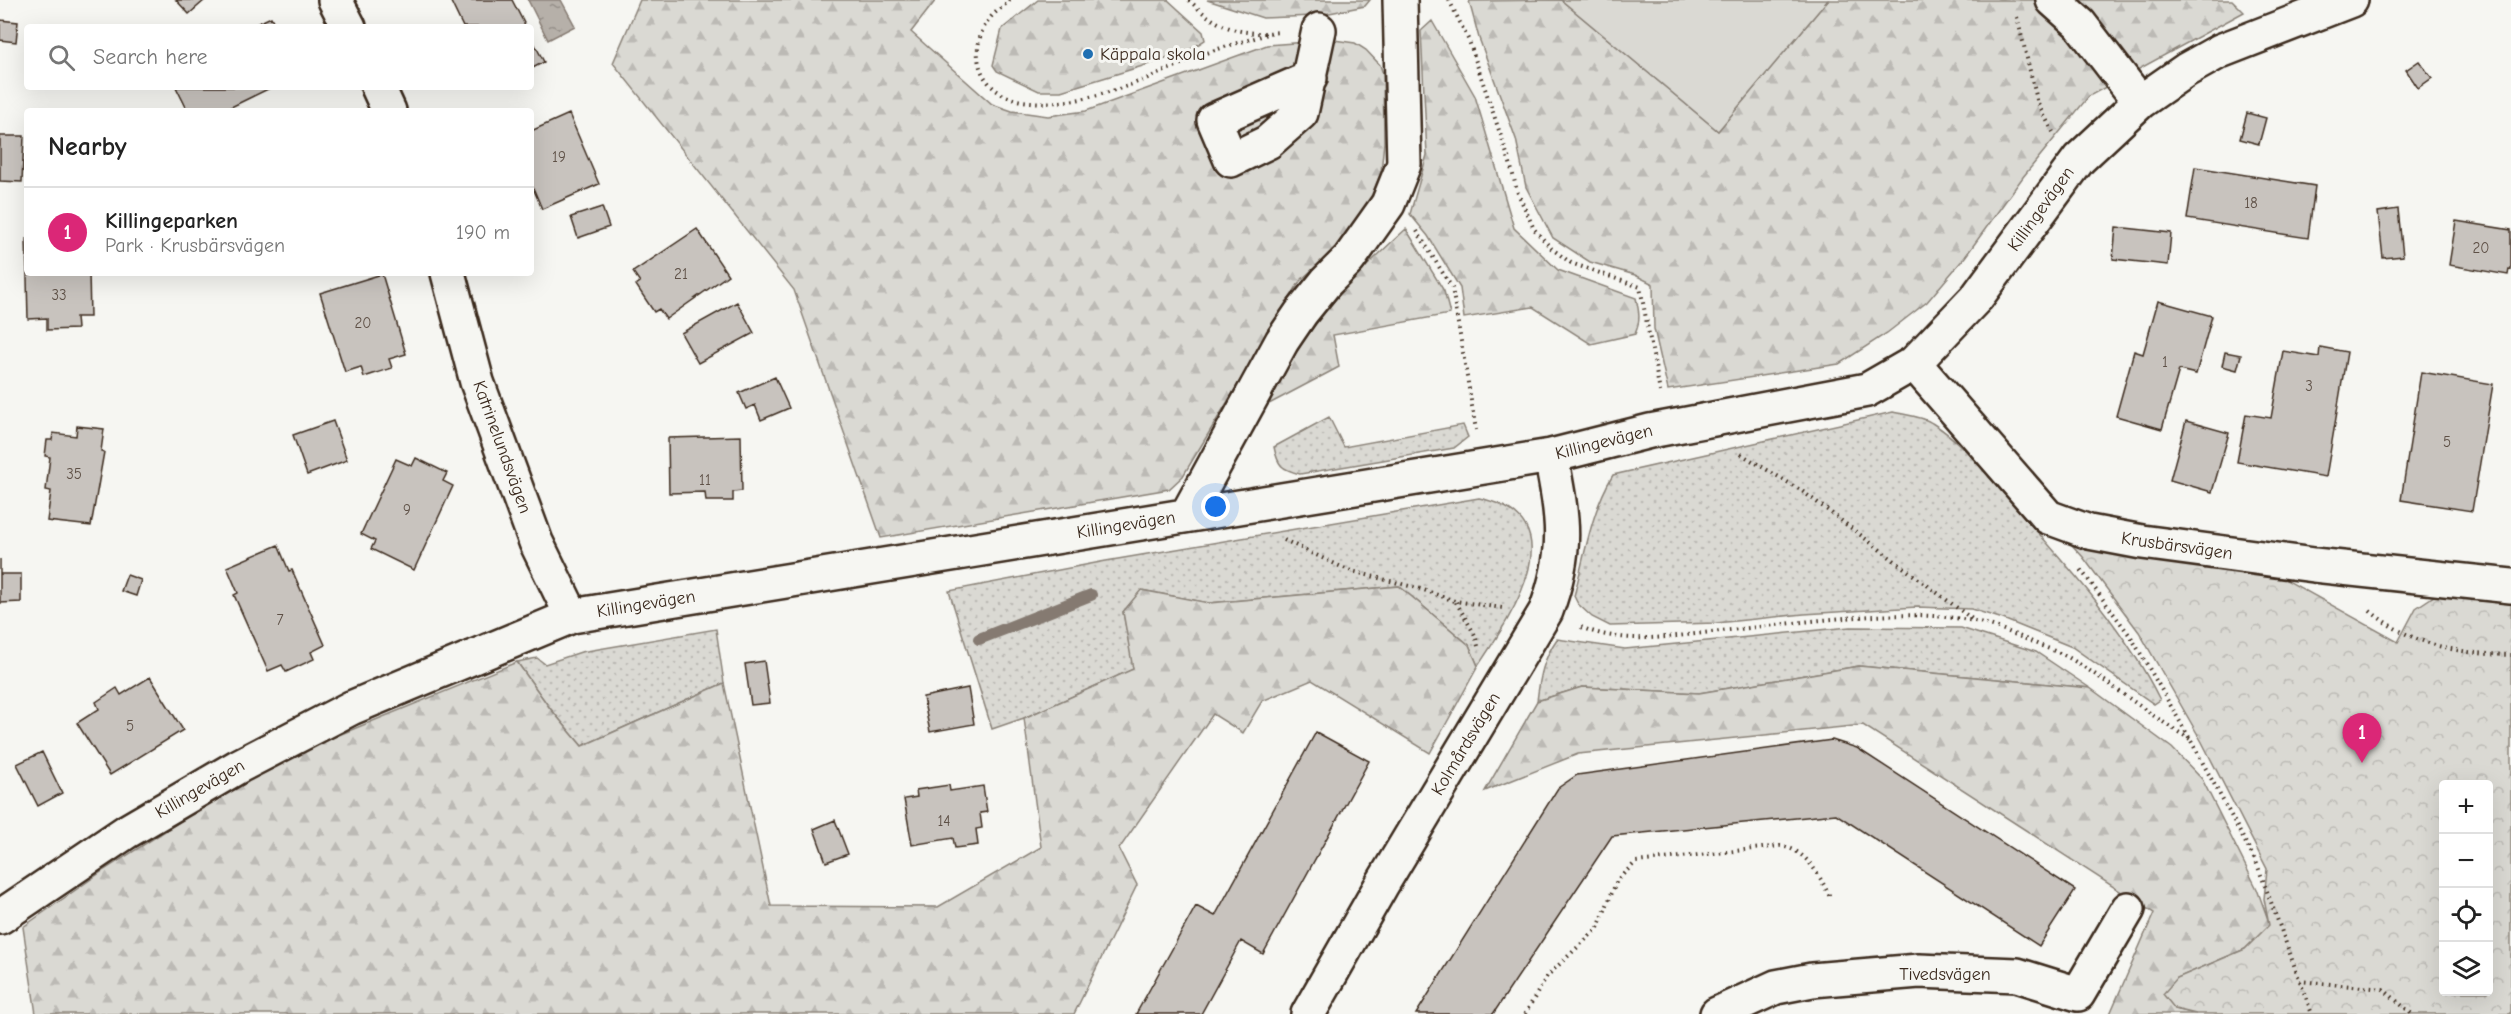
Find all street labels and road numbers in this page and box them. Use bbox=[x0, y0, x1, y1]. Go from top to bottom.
street label: Killingevägen bbox=[2003, 163, 2079, 255]
street label: Katrinelundsvägen bbox=[468, 378, 536, 516]
street label: Killingevägen bbox=[1553, 420, 1655, 464]
street label: Killingevägen bbox=[1075, 507, 1177, 543]
street label: Krusbärsvägen bbox=[2120, 528, 2234, 564]
street label: Killingevägen bbox=[595, 586, 697, 622]
street label: Kolmårdsvägen bbox=[1427, 689, 1505, 799]
street label: Killingevägen bbox=[152, 755, 248, 823]
street label: Tivedsvägen bbox=[1899, 964, 1991, 985]

